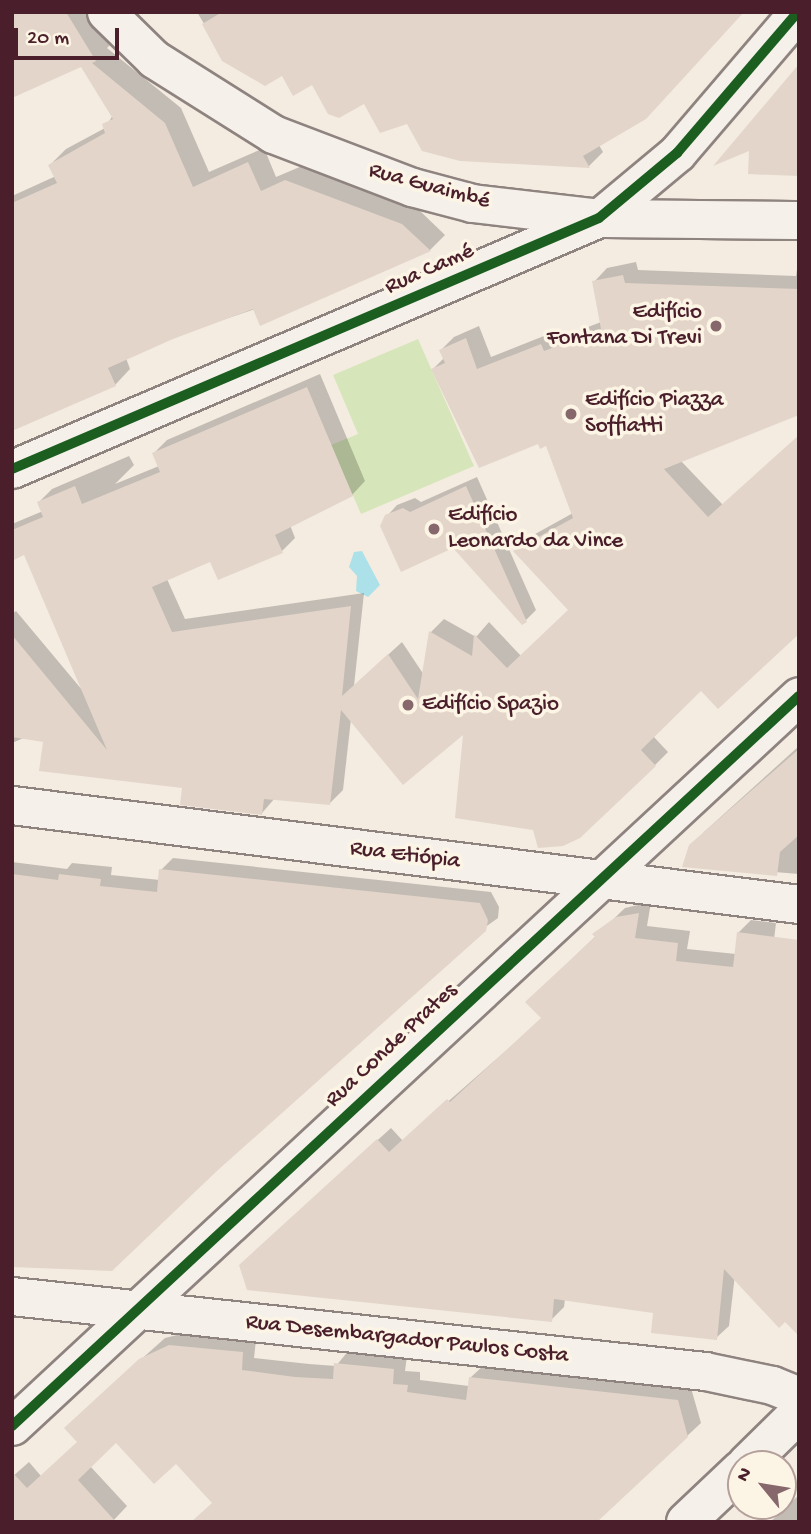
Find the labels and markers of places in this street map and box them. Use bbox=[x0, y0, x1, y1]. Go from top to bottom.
place label: Edifício Fontana Di Trevi bbox=[547, 299, 702, 353]
marker: Edifício Fontana Di Trevi bbox=[708, 318, 724, 334]
place label: Edifício Piazza Soffiatti bbox=[585, 387, 724, 441]
marker: Edifício Piazza Soffiatti bbox=[563, 406, 579, 422]
place label: Edifício Leonardo da Vince bbox=[448, 502, 623, 556]
marker: Edifício Leonardo da Vince bbox=[426, 521, 442, 537]
place label: Edifício Spazio bbox=[422, 691, 559, 719]
marker: Edifício Spazio bbox=[400, 697, 416, 713]

